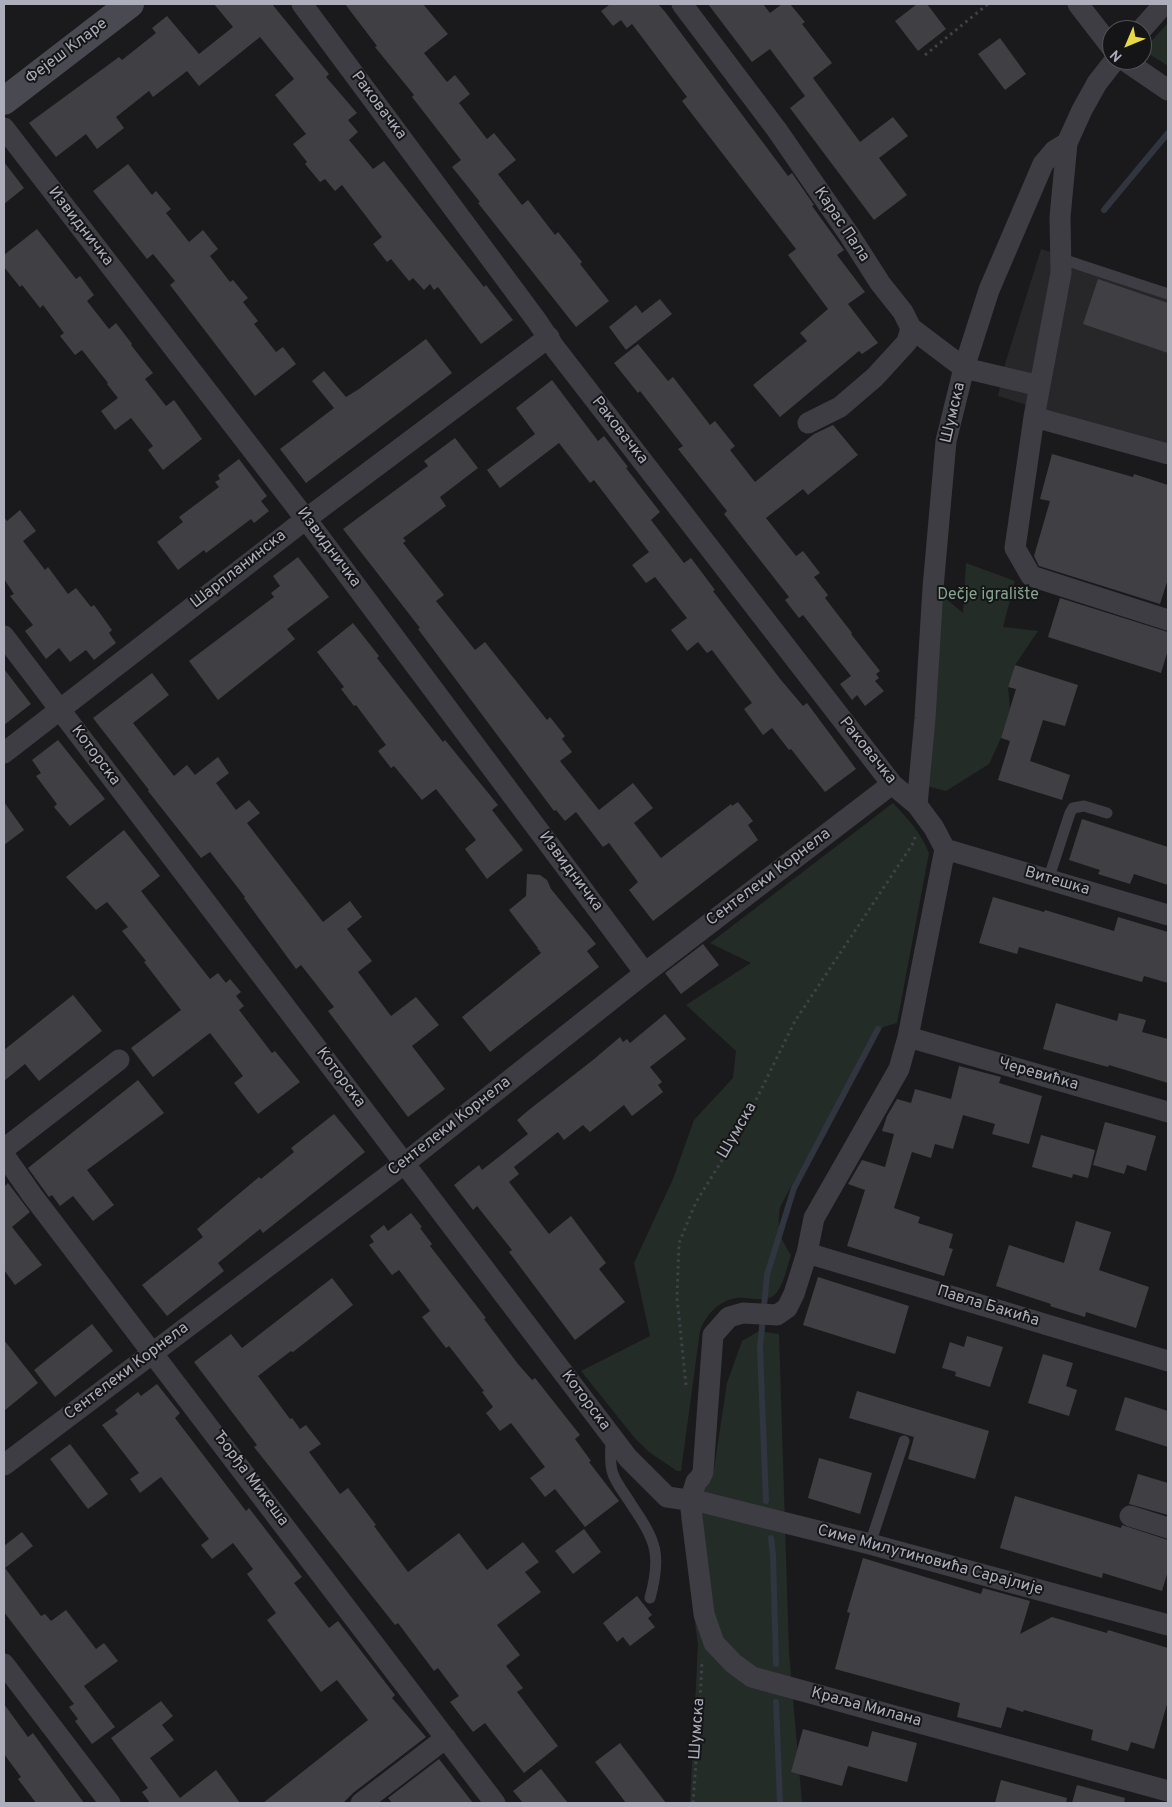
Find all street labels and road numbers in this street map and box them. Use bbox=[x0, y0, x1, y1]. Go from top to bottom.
street label: Фејеш Кларе bbox=[22, 15, 112, 89]
street label: Раковачка bbox=[346, 68, 410, 144]
street label: Извидничка bbox=[43, 184, 117, 270]
street label: Карас Пала bbox=[809, 184, 873, 266]
street label: Шумска bbox=[938, 381, 970, 445]
street label: Раковачка bbox=[587, 393, 651, 469]
street label: Извидничка bbox=[292, 504, 364, 592]
street label: Шарпланинска bbox=[187, 527, 291, 613]
street label: Раковачка bbox=[834, 714, 900, 788]
street label: Которска bbox=[66, 722, 124, 790]
street label: Сентелеки Корнела bbox=[703, 825, 835, 931]
street label: Извидничка bbox=[534, 828, 606, 916]
street label: Витешка bbox=[1022, 864, 1092, 900]
street label: Которска bbox=[311, 1044, 369, 1112]
street label: Черевићка bbox=[996, 1054, 1080, 1096]
street label: Сентелеки Корнела bbox=[385, 1073, 515, 1181]
street label: Шумска bbox=[714, 1099, 762, 1163]
street label: Павла Бакића bbox=[935, 1282, 1041, 1332]
street label: Сентелеки Корнела bbox=[61, 1319, 193, 1425]
street label: Которска bbox=[556, 1367, 614, 1435]
street label: Ђорђа Микеша bbox=[208, 1427, 292, 1531]
street label: Симе Милутиновића Сарајлије bbox=[815, 1522, 1045, 1600]
street label: Краља Милана bbox=[809, 1684, 923, 1732]
street label: Шумска bbox=[686, 1697, 710, 1761]

